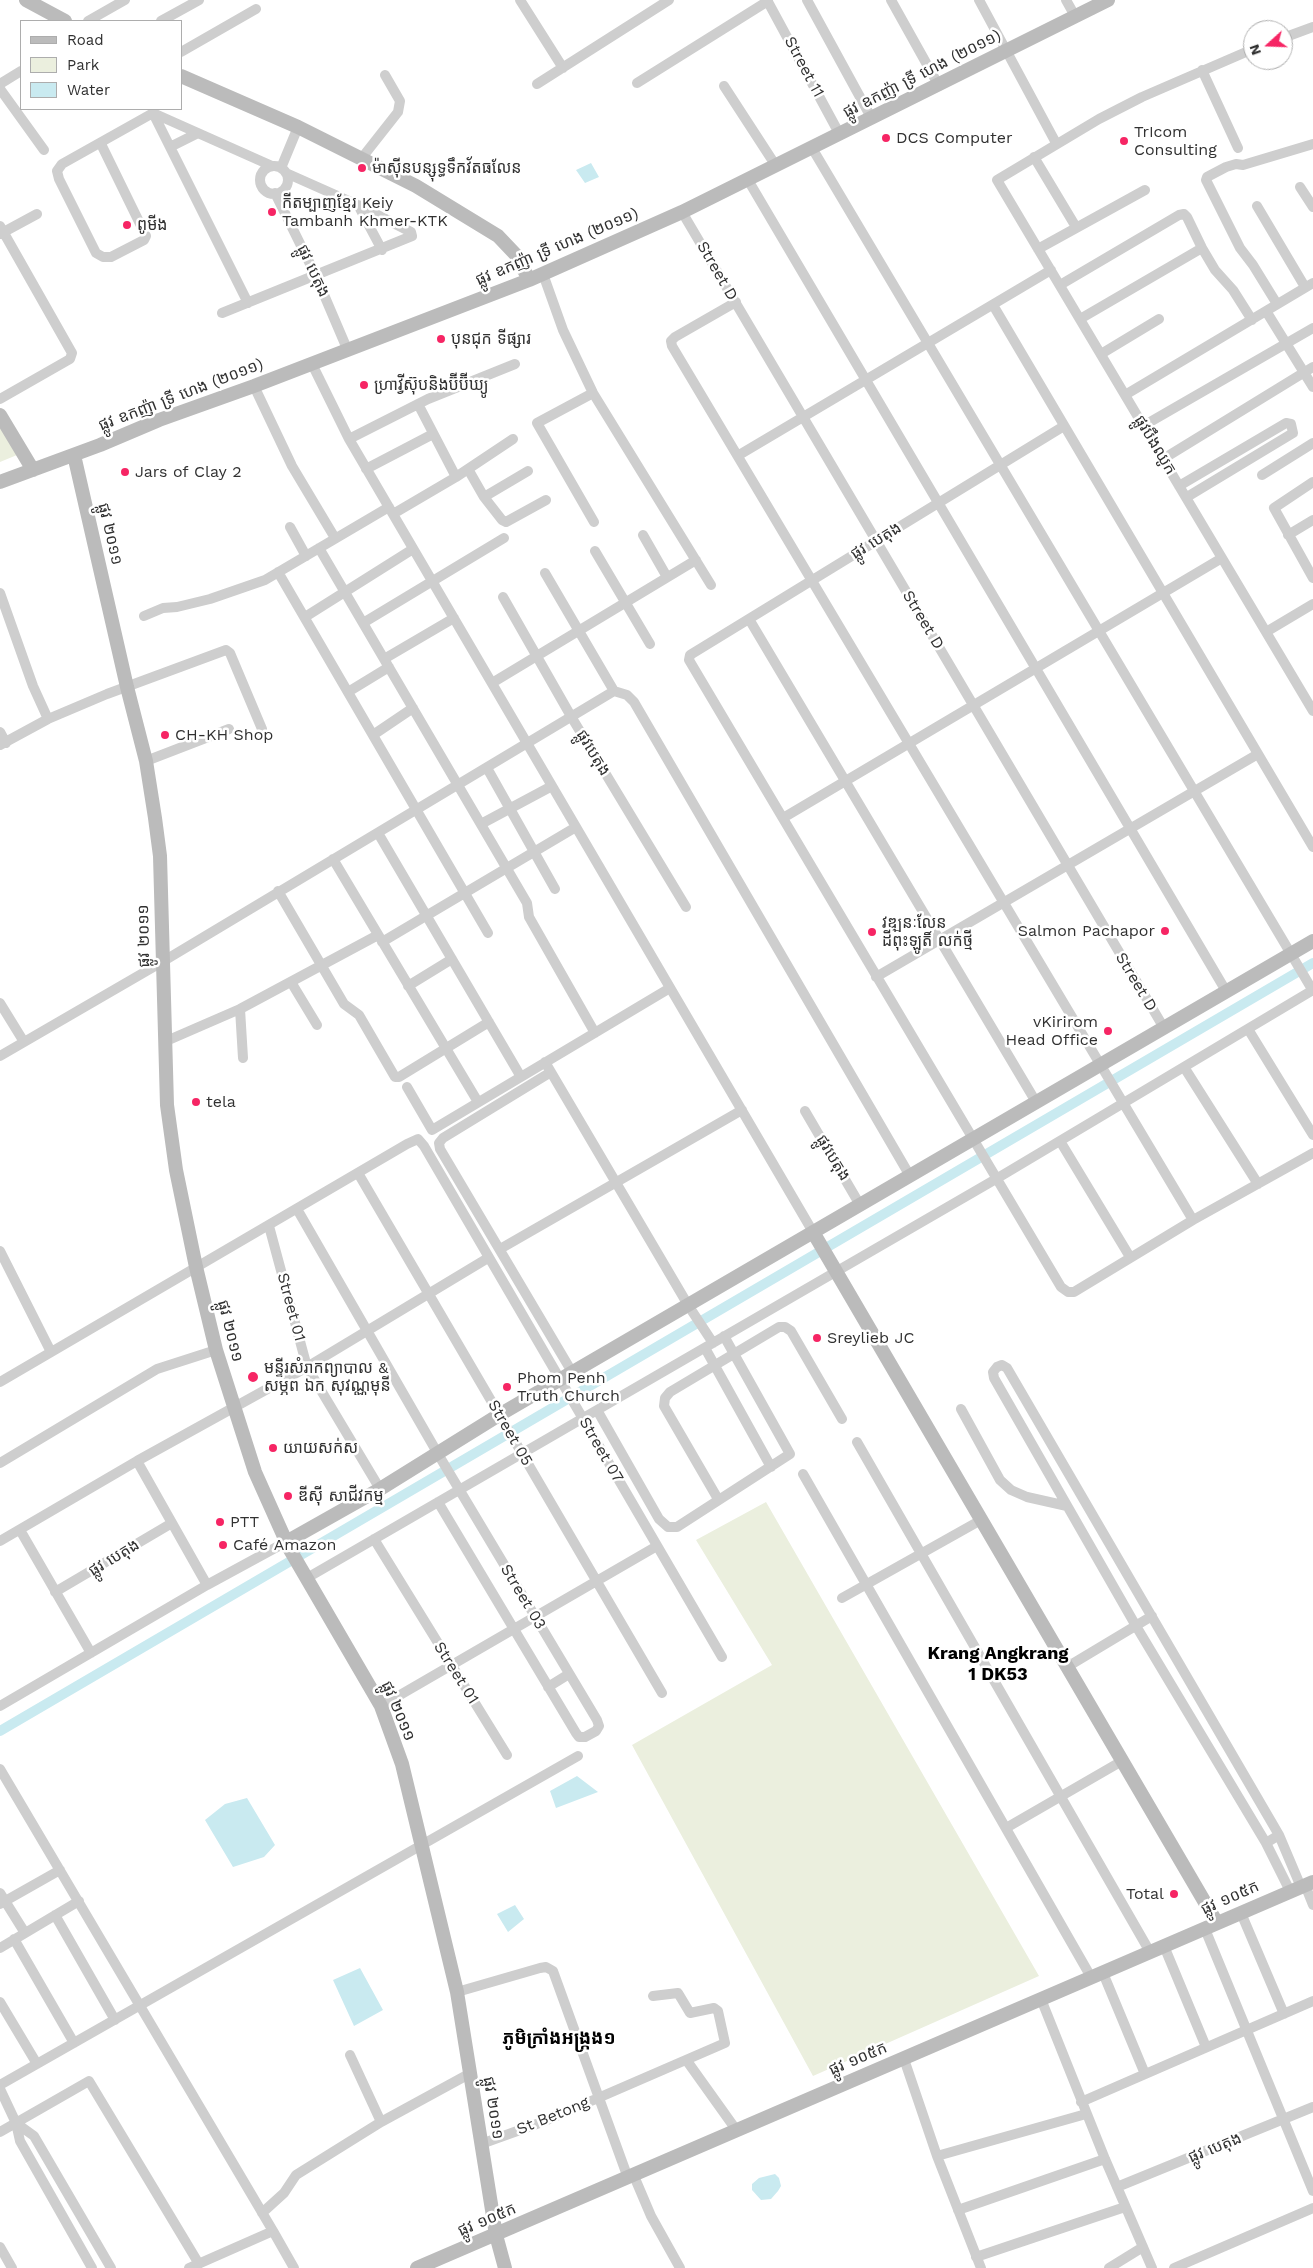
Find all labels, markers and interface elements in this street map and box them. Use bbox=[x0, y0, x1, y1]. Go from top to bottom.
legend bbox=[20, 20, 182, 110]
north arrow bbox=[1243, 20, 1293, 70]
street label: ផ្លូវ ឧកញ៉ា ទ្រី ហេង (២០១១) bbox=[840, 26, 1004, 122]
text: Road bbox=[67, 31, 104, 49]
street label: Street 11 bbox=[780, 33, 828, 101]
text: N bbox=[1246, 42, 1264, 57]
text: Park bbox=[67, 56, 99, 74]
text: Water bbox=[67, 81, 110, 99]
place label: TrIcom Consulting bbox=[1134, 122, 1217, 160]
place label: DCS Computer bbox=[896, 128, 1012, 148]
marker: DCS Computer bbox=[880, 132, 892, 144]
marker: TrIcom Consulting bbox=[1118, 135, 1130, 147]
place label: ម៉ាស៊ីនបន្សុទ្ធទឹកវ័តធលែន bbox=[372, 158, 521, 178]
marker: ម៉ាស៊ីនបន្សុទ្ធទឹកវ័តធលែន bbox=[356, 162, 368, 174]
place label: កីតម្បាញខ្មែរ Keiy Tambanh Khmer-KTK bbox=[282, 193, 448, 231]
street label: ផ្លូវ ឧកញ៉ា ទ្រី ហេង (២០១១) bbox=[473, 204, 641, 290]
marker: កីតម្បាញខ្មែរ Keiy Tambanh Khmer-KTK bbox=[266, 206, 278, 218]
place label: ពូមីង bbox=[137, 215, 167, 235]
marker: ពូមីង bbox=[121, 219, 133, 231]
street label: Street D bbox=[692, 238, 742, 304]
street label: ផ្លូវ បេតុង bbox=[292, 242, 334, 300]
place label: បុនជុក ទីផ្សារ bbox=[451, 329, 531, 349]
marker: បុនជុក ទីផ្សារ bbox=[435, 333, 447, 345]
street label: ផ្លូវ ឧកញ៉ា ទ្រី ហេង (២០១១) bbox=[96, 355, 266, 435]
place label: ហ្រាវ្វីស៊ុបនិងប៊ីប៊ីឃ្យូ bbox=[374, 375, 489, 395]
marker: ហ្រាវ្វីស៊ុបនិងប៊ីប៊ីឃ្យូ bbox=[358, 379, 370, 391]
street label: ផ្លូវបឹងឈូក bbox=[1130, 412, 1180, 478]
place label: Jars of Clay 2 bbox=[135, 462, 242, 482]
marker: Jars of Clay 2 bbox=[119, 466, 131, 478]
street label: ផ្លូវ ២០១១ bbox=[94, 501, 126, 567]
street label: ផ្លូវ បេតុង bbox=[847, 518, 905, 564]
street label: Street D bbox=[898, 587, 948, 653]
place label: CH-KH Shop bbox=[175, 725, 273, 745]
street label: ផ្លូវបេតុង bbox=[572, 726, 614, 780]
marker: CH-KH Shop bbox=[159, 729, 171, 741]
street label: ផ្លូវ ២០១១ bbox=[134, 904, 154, 968]
place label: វឌ្ឍនៈលែន ដីពុះឡូតិ៍ លក់ថ្មី bbox=[882, 913, 973, 951]
place label: Salmon Pachapor bbox=[1018, 921, 1155, 941]
marker: Salmon Pachapor bbox=[1159, 925, 1171, 937]
marker: វឌ្ឍនៈលែន ដីពុះឡូតិ៍ លក់ថ្មី bbox=[866, 926, 878, 938]
street label: Street D bbox=[1111, 949, 1161, 1015]
place label: vKirirom Head Office bbox=[1006, 1012, 1098, 1050]
marker: vKirirom Head Office bbox=[1102, 1025, 1114, 1037]
place label: tela bbox=[206, 1092, 236, 1112]
marker: tela bbox=[190, 1096, 202, 1108]
street label: ផ្លូវបេតុង bbox=[812, 1131, 854, 1185]
street label: Street 01 bbox=[273, 1271, 309, 1343]
street label: ផ្លូវ ២០១១ bbox=[213, 1298, 247, 1364]
place label: Sreylieb JC bbox=[827, 1328, 914, 1348]
marker: Sreylieb JC bbox=[811, 1332, 823, 1344]
place label: មន្ទីរសំរាកព្យាបាល & សម្ភព ឯក សុវណ្ណមុនី bbox=[264, 1358, 391, 1396]
place label: Phom Penh Truth Church bbox=[517, 1368, 620, 1406]
marker: មន្ទីរសំរាកព្យាបាល & សម្ភព ឯក សុវណ្ណមុនី bbox=[246, 1370, 260, 1384]
marker: Phom Penh Truth Church bbox=[501, 1381, 513, 1393]
street label: Street 05 bbox=[483, 1397, 537, 1469]
street label: Street 07 bbox=[575, 1414, 627, 1486]
place label: យាយសក់ស bbox=[283, 1438, 358, 1458]
marker: យាយសក់ស bbox=[267, 1442, 279, 1454]
place label: ឌីស៊ី សាជីវកម្ម bbox=[298, 1486, 384, 1506]
marker: ឌីស៊ី សាជីវកម្ម bbox=[282, 1490, 294, 1502]
place label: PTT bbox=[230, 1512, 259, 1532]
marker: PTT bbox=[214, 1516, 226, 1528]
street label: ផ្លូវ បេតុង bbox=[85, 1535, 143, 1581]
place label: Café Amazon bbox=[233, 1535, 336, 1555]
marker: Café Amazon bbox=[217, 1539, 229, 1551]
street label: Street 03 bbox=[496, 1561, 550, 1633]
street label: Street 01 bbox=[429, 1638, 483, 1708]
district label: Krang Angkrang 1 DK53 bbox=[928, 1643, 1068, 1686]
street label: ផ្លូវ ២០១១ bbox=[377, 1678, 419, 1744]
street label: ផ្លូវ ១០៥ក bbox=[1198, 1877, 1262, 1919]
place label: Total bbox=[1126, 1884, 1164, 1904]
marker: Total bbox=[1168, 1888, 1180, 1900]
district label: ភូមិក្រាំងអង្រ្កង១ bbox=[502, 2028, 616, 2050]
street label: ផ្លូវ ១០៥ក bbox=[826, 2038, 890, 2080]
street label: ផ្លូវ ២០១១ bbox=[479, 2075, 507, 2141]
street label: St Betong bbox=[514, 2093, 592, 2139]
street label: ផ្លូវ បេតុង bbox=[1185, 2129, 1245, 2167]
street label: ផ្លូវ ១០៥ក bbox=[455, 2199, 519, 2241]

